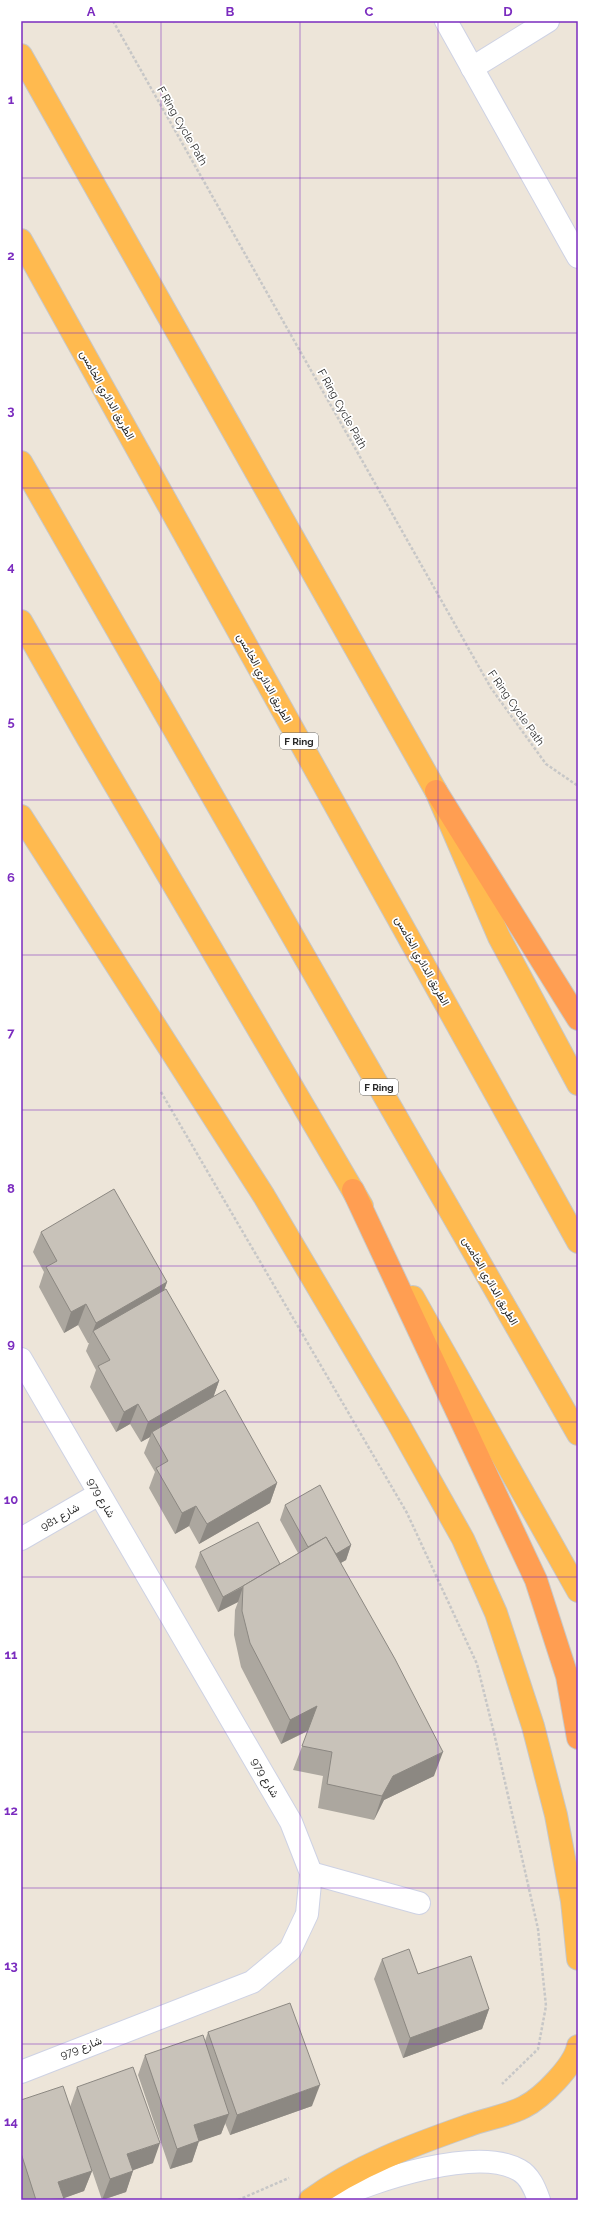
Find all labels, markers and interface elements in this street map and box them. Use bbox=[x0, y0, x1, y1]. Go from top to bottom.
text: A bbox=[87, 4, 96, 19]
text: B bbox=[226, 4, 235, 19]
text: C bbox=[365, 4, 374, 19]
text: D bbox=[503, 4, 513, 19]
street label: F Ring Cycle Path bbox=[154, 84, 210, 168]
text: 1 bbox=[8, 92, 15, 107]
text: 2 bbox=[7, 248, 15, 263]
street label: الطريق الدائري الخامس bbox=[74, 348, 137, 443]
street label: F Ring Cycle Path bbox=[315, 367, 369, 451]
text: 3 bbox=[7, 403, 15, 418]
text: 4 bbox=[7, 559, 15, 574]
street label: الطريق الدائري الخامس bbox=[231, 631, 294, 726]
street label: F Ring Cycle Path bbox=[485, 668, 547, 748]
text: 5 bbox=[7, 714, 15, 729]
road number: F Ring bbox=[280, 733, 318, 749]
text: 6 bbox=[7, 870, 15, 885]
street label: الطريق الدائري الخامس bbox=[389, 914, 452, 1009]
text: 7 bbox=[7, 1025, 15, 1040]
road number: F Ring bbox=[360, 1079, 398, 1095]
text: 8 bbox=[7, 1181, 15, 1196]
street label: الطريق الدائري الخامس bbox=[457, 1234, 521, 1329]
text: 9 bbox=[7, 1336, 15, 1351]
street label: شارع 979 bbox=[84, 1476, 118, 1521]
text: 10 bbox=[4, 1492, 18, 1507]
street label: شارع 981 bbox=[38, 1501, 82, 1534]
text: 11 bbox=[5, 1647, 18, 1662]
street label: شارع 979 bbox=[248, 1756, 282, 1801]
text: 12 bbox=[4, 1803, 18, 1818]
text: 13 bbox=[4, 1958, 18, 1973]
street label: شارع 979 bbox=[58, 2034, 104, 2063]
text: 14 bbox=[4, 2114, 18, 2129]

